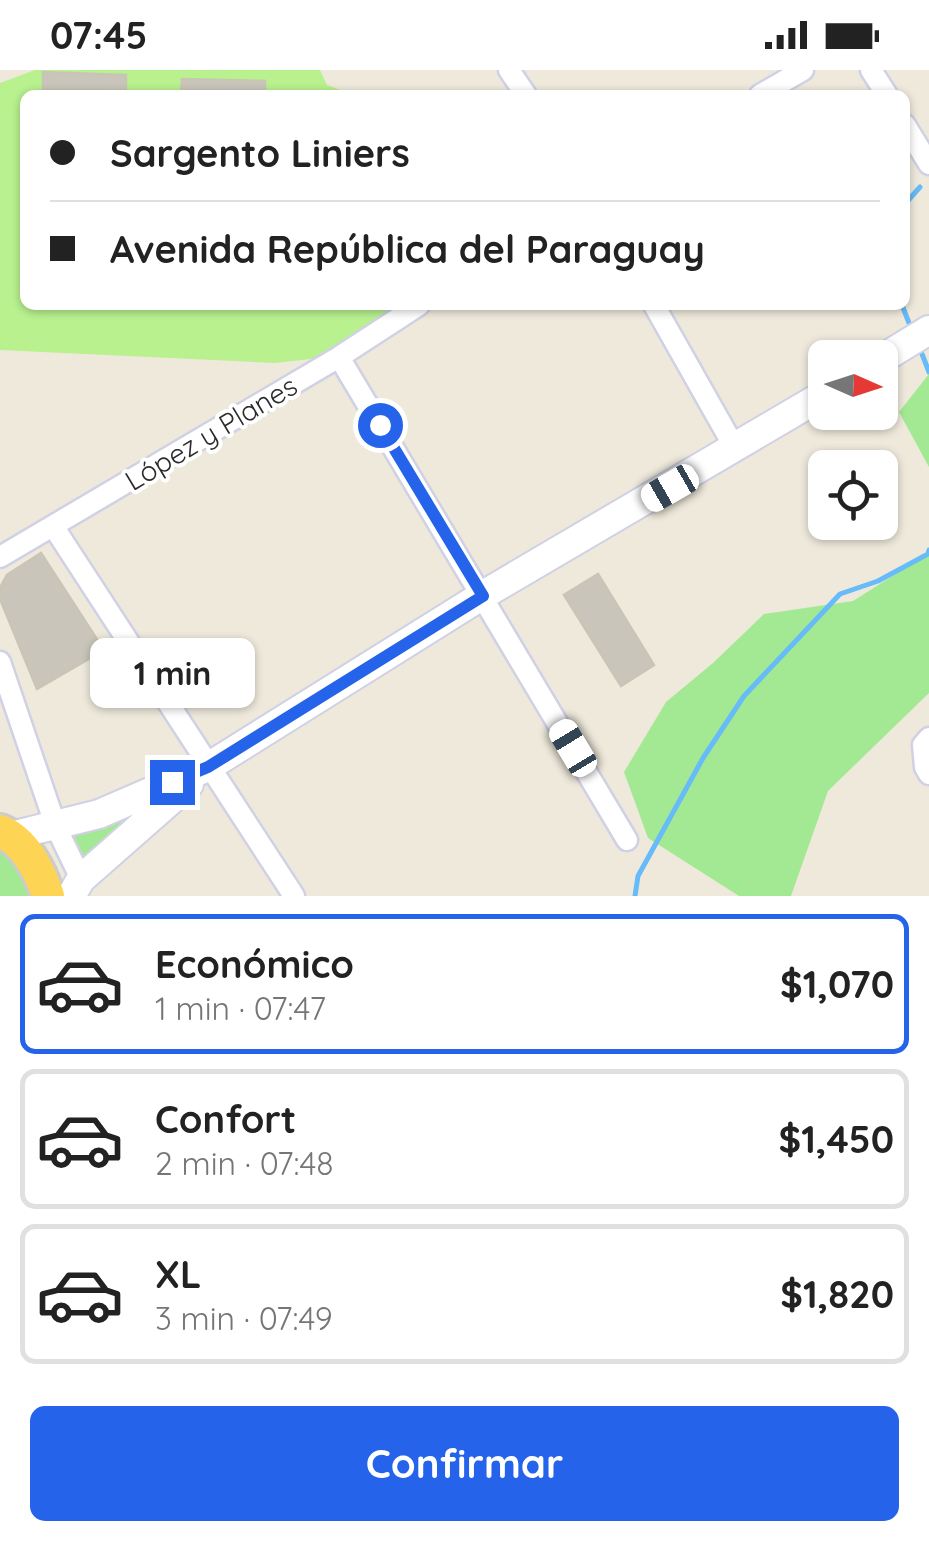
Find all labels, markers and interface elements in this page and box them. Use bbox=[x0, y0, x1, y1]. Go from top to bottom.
text: 07:45 bbox=[50, 11, 147, 59]
text: Sargento Liniers bbox=[110, 129, 410, 177]
text: Avenida República del Paraguay bbox=[110, 225, 705, 273]
north arrow bbox=[808, 340, 898, 430]
map controls bbox=[808, 340, 898, 540]
street label: López y Planes bbox=[118, 367, 303, 498]
route start bbox=[358, 403, 403, 448]
button: locate bbox=[808, 450, 898, 540]
car bbox=[637, 460, 703, 516]
callout: 1 min bbox=[90, 637, 254, 707]
text: 1 min bbox=[134, 653, 211, 693]
car bbox=[545, 715, 601, 781]
route end bbox=[150, 760, 195, 805]
icon: car bbox=[35, 939, 125, 1029]
text: Económico bbox=[155, 940, 354, 988]
text: $1,070 bbox=[780, 960, 894, 1008]
text: 1 min · 07:47 bbox=[155, 988, 326, 1028]
icon: car bbox=[35, 1094, 125, 1184]
text: Confort bbox=[155, 1095, 296, 1143]
text: $1,450 bbox=[779, 1115, 894, 1163]
text: 2 min · 07:48 bbox=[155, 1143, 334, 1183]
icon: car bbox=[35, 1249, 125, 1339]
text: XL bbox=[155, 1250, 201, 1298]
text: $1,820 bbox=[780, 1270, 894, 1318]
text: 3 min · 07:49 bbox=[155, 1298, 333, 1338]
button: Confirmar bbox=[30, 1406, 899, 1521]

